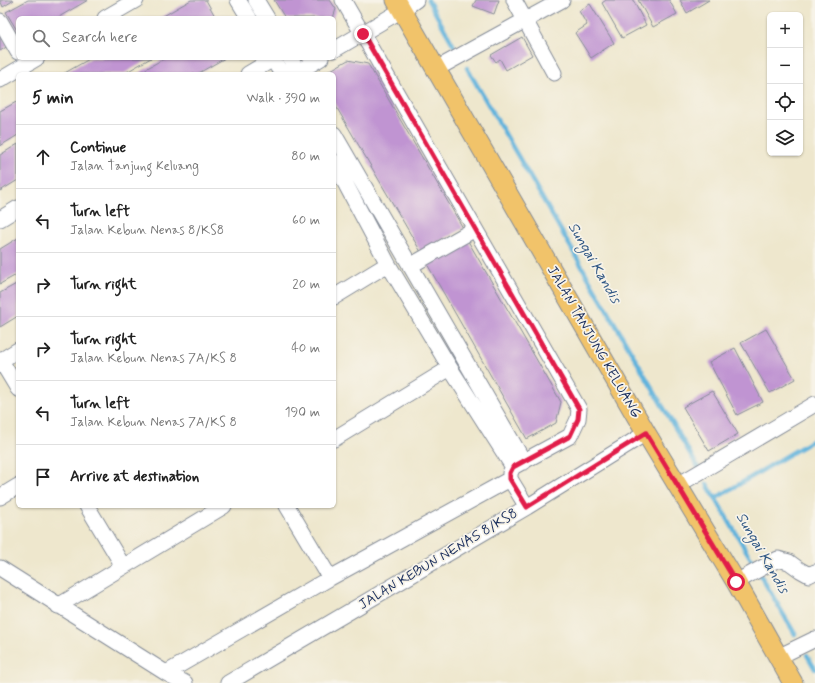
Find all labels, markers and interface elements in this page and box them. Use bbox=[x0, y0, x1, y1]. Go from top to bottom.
map controls bbox=[767, 12, 803, 156]
button: + bbox=[767, 12, 803, 48]
search box bbox=[16, 16, 336, 60]
route end bbox=[354, 25, 372, 43]
icon: search bbox=[30, 27, 52, 49]
text: Search here bbox=[62, 28, 138, 48]
button: − bbox=[767, 48, 803, 84]
button: locate bbox=[767, 84, 803, 120]
text: 5 min bbox=[32, 87, 74, 109]
text: Walk · 390 m bbox=[247, 90, 320, 107]
button: layers bbox=[767, 120, 803, 156]
text: Continue bbox=[70, 138, 126, 158]
icon: ahead bbox=[32, 146, 54, 168]
text: 80 m bbox=[291, 148, 320, 165]
text: Jalan Tanjung Keluang bbox=[70, 158, 199, 175]
text: Turn left bbox=[70, 202, 130, 222]
icon: left bbox=[32, 210, 54, 232]
text: 60 m bbox=[292, 212, 320, 229]
water label: Sungai Kandis bbox=[562, 219, 626, 309]
text: Jalan Kebun Nenas 8/KS8 bbox=[70, 222, 224, 239]
street label: JALAN TANJUNG KELUANG bbox=[543, 263, 645, 422]
icon: right bbox=[32, 274, 54, 296]
text: Turn right bbox=[70, 275, 137, 295]
text: 20 m bbox=[292, 276, 320, 293]
text: Turn right bbox=[70, 330, 137, 350]
icon: right bbox=[32, 338, 54, 360]
text: 40 m bbox=[291, 340, 320, 357]
text: Jalan Kebun Nenas 7A/KS 8 bbox=[70, 350, 237, 367]
text: Turn left bbox=[70, 394, 130, 414]
icon: left bbox=[32, 402, 54, 424]
text: 190 m bbox=[285, 404, 320, 421]
text: Jalan Kebun Nenas 7A/KS 8 bbox=[70, 414, 237, 431]
icon: arrive bbox=[32, 466, 54, 488]
text: Arrive at destination bbox=[70, 467, 199, 487]
street label: JALAN KEBUN NENAS 8/KS8 bbox=[355, 504, 521, 614]
water label: Sungai Kandis bbox=[730, 509, 794, 599]
route start bbox=[727, 573, 745, 591]

